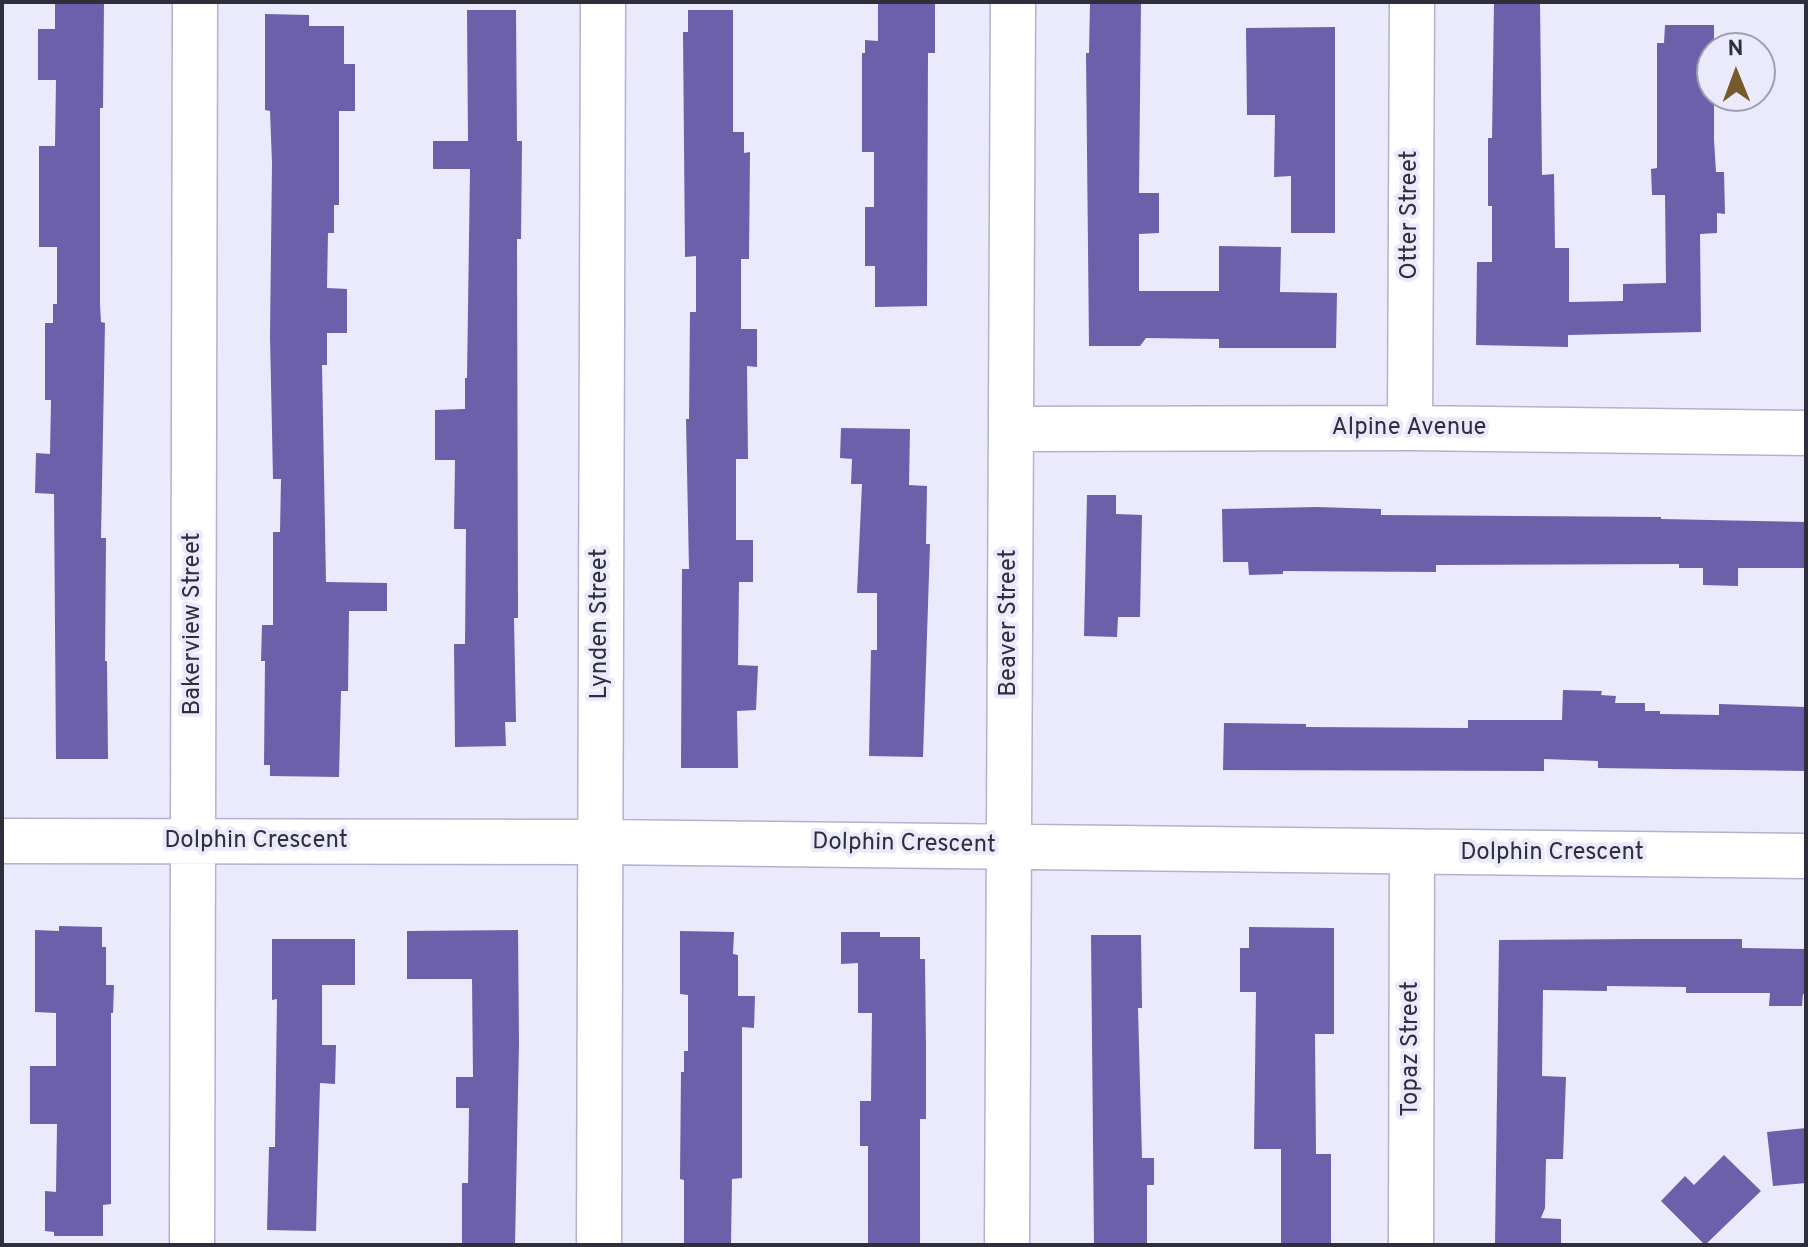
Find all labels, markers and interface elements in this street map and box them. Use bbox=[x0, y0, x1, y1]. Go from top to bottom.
north arrow bbox=[1696, 32, 1776, 112]
text: N bbox=[1727, 36, 1744, 63]
street label: Otter Street bbox=[1397, 150, 1425, 280]
street label: Alpine Avenue bbox=[1332, 415, 1486, 443]
street label: Bakerview Street bbox=[180, 532, 208, 716]
street label: Lynden Street bbox=[587, 548, 615, 700]
street label: Beaver Street bbox=[996, 549, 1024, 697]
street label: Dolphin Crescent bbox=[164, 828, 348, 856]
street label: Dolphin Crescent bbox=[812, 829, 996, 861]
street label: Dolphin Crescent bbox=[1460, 840, 1644, 868]
street label: Topaz Street bbox=[1398, 981, 1426, 1117]

